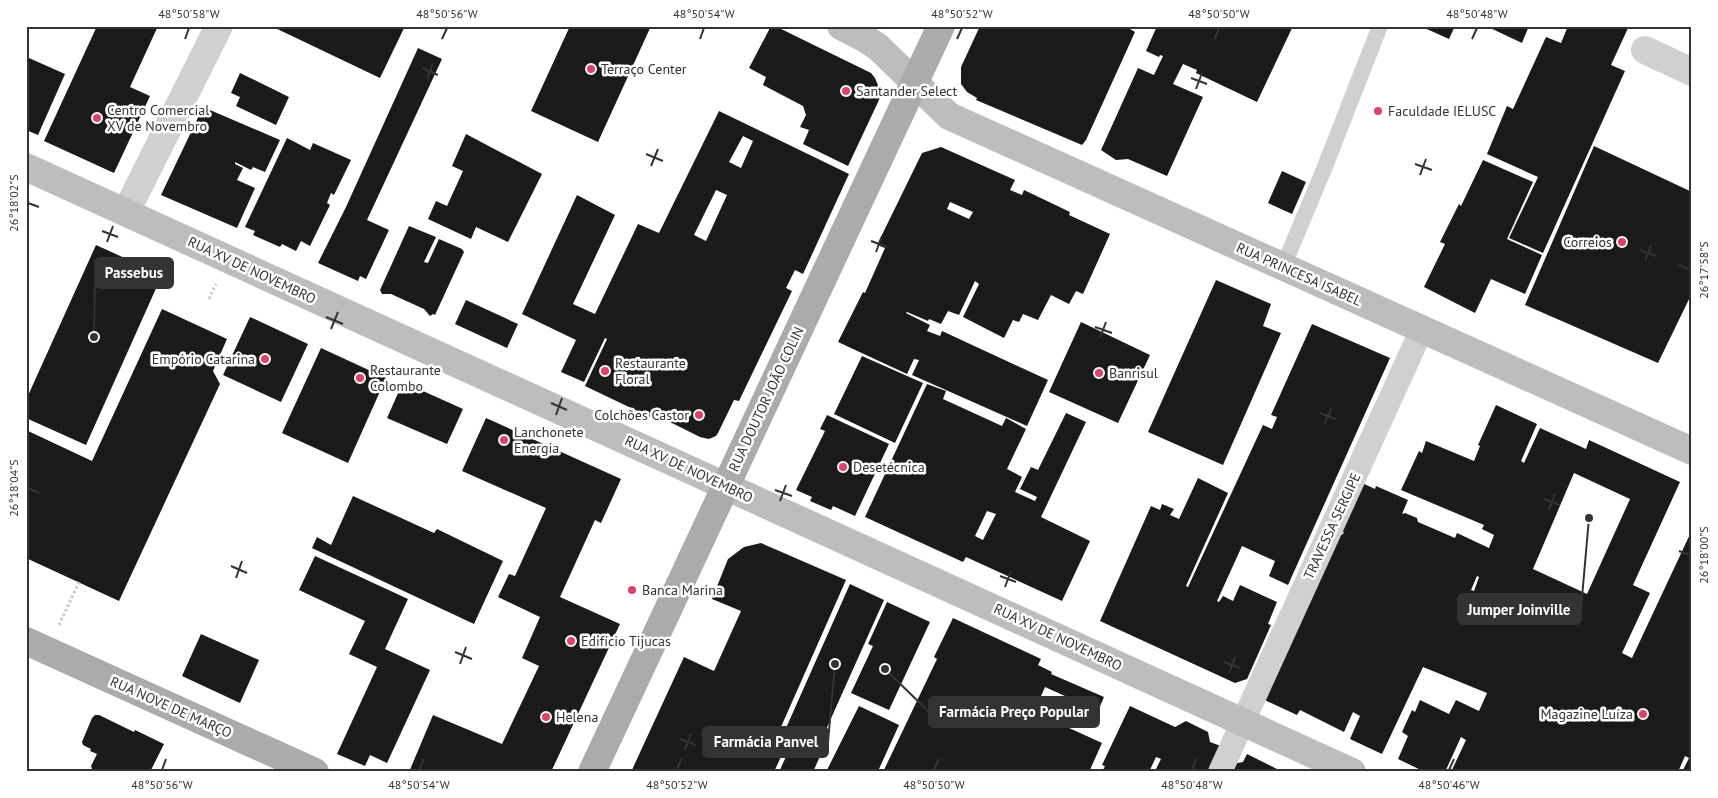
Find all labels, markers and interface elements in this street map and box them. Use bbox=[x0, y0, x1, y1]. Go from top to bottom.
text: 48°50'58"W bbox=[158, 6, 220, 21]
text: 48°50'56"W bbox=[416, 6, 478, 21]
text: 48°50'54"W bbox=[673, 6, 735, 21]
text: 48°50'52"W bbox=[931, 6, 993, 21]
text: 48°50'50"W bbox=[1188, 6, 1250, 21]
text: 48°50'48"W bbox=[1446, 6, 1508, 21]
place label: Terraço Center bbox=[601, 60, 687, 78]
marker: Terraço Center bbox=[585, 63, 597, 75]
place label: Santander Select bbox=[856, 82, 957, 100]
marker: Santander Select bbox=[840, 85, 852, 97]
place label: Centro Comercial XV de Novembro bbox=[107, 101, 209, 135]
place label: Faculdade IELUSC bbox=[1388, 102, 1496, 120]
marker: Faculdade IELUSC bbox=[1372, 105, 1384, 117]
marker: Centro Comercial XV de Novembro bbox=[91, 112, 103, 124]
text: 26°18'02"S bbox=[6, 174, 21, 232]
street label: RUA XV DE NOVEMBRO bbox=[185, 232, 319, 308]
place label: Correios bbox=[1563, 233, 1612, 251]
marker: Correios bbox=[1616, 236, 1628, 248]
street label: RUA PRINCESA ISABEL bbox=[1234, 238, 1364, 310]
text: 26°17'58"S bbox=[1696, 241, 1711, 299]
callout: Passebus bbox=[95, 258, 173, 288]
text: Passebus bbox=[105, 263, 163, 282]
street label: RUA DOUTOR JOÃO COLIN bbox=[724, 324, 808, 474]
place label: Empório Catarina bbox=[152, 350, 255, 368]
marker: Empório Catarina bbox=[259, 353, 271, 365]
place label: Restaurante Floral bbox=[615, 354, 686, 388]
place label: Restaurante Colombo bbox=[370, 361, 441, 395]
place label: Banrisul bbox=[1109, 364, 1158, 382]
marker: Restaurante Floral bbox=[599, 365, 611, 377]
marker: Banrisul bbox=[1093, 367, 1105, 379]
marker: Restaurante Colombo bbox=[354, 372, 366, 384]
place label: Colchões Castor bbox=[594, 406, 689, 424]
marker: Colchões Castor bbox=[693, 409, 705, 421]
place label: Lanchonete Energia bbox=[514, 423, 584, 457]
street label: RUA XV DE NOVEMBRO bbox=[622, 431, 756, 507]
marker: Lanchonete Energia bbox=[498, 434, 510, 446]
place label: Desetécnica bbox=[853, 458, 925, 476]
text: 26°18'04"S bbox=[6, 459, 21, 517]
marker: Desetécnica bbox=[837, 461, 849, 473]
street label: TRAVESSA SERGIPE bbox=[1299, 470, 1365, 582]
text: 26°18'00"S bbox=[1696, 526, 1711, 584]
place label: Banca Marina bbox=[642, 581, 723, 599]
marker: Banca Marina bbox=[626, 584, 638, 596]
callout: Jumper Joinville bbox=[1458, 594, 1581, 624]
street label: RUA XV DE NOVEMBRO bbox=[991, 599, 1125, 675]
text: Jumper Joinville bbox=[1467, 600, 1571, 619]
place label: Edifício Tijucas bbox=[581, 632, 671, 650]
marker: Edifício Tijucas bbox=[565, 635, 577, 647]
street label: RUA NOVE DE MARÇO bbox=[107, 672, 235, 742]
callout: Farmácia Preço Popular bbox=[929, 697, 1099, 727]
text: Farmácia Preço Popular bbox=[939, 702, 1090, 721]
place label: Magazine Luíza bbox=[1541, 705, 1633, 723]
place label: Helena bbox=[556, 708, 598, 726]
marker: Magazine Luíza bbox=[1637, 708, 1649, 720]
marker: Helena bbox=[540, 711, 552, 723]
callout: Farmácia Panvel bbox=[703, 727, 828, 757]
text: Farmácia Panvel bbox=[714, 732, 819, 751]
text: 48°50'56"W bbox=[131, 777, 193, 792]
text: 48°50'54"W bbox=[388, 777, 450, 792]
text: 48°50'52"W bbox=[646, 777, 708, 792]
text: 48°50'50"W bbox=[903, 777, 965, 792]
text: 48°50'48"W bbox=[1161, 777, 1223, 792]
text: 48°50'46"W bbox=[1418, 777, 1480, 792]

